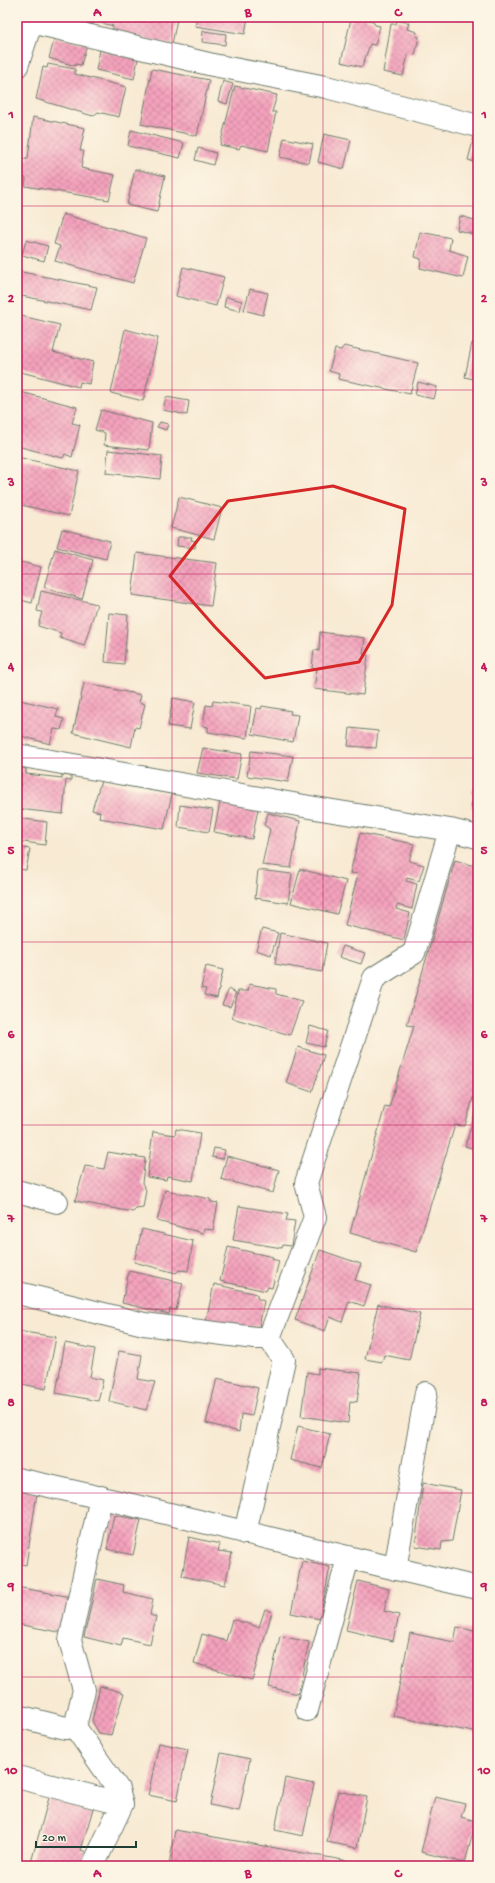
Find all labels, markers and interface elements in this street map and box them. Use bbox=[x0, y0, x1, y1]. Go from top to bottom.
text: A bbox=[92, 6, 102, 21]
text: B bbox=[244, 6, 253, 21]
text: C bbox=[393, 6, 403, 21]
text: 1 bbox=[7, 108, 14, 123]
text: 1 bbox=[480, 108, 487, 123]
text: 2 bbox=[8, 292, 15, 307]
text: 2 bbox=[481, 292, 488, 307]
text: 3 bbox=[7, 476, 15, 491]
text: 3 bbox=[480, 476, 488, 491]
text: 4 bbox=[7, 660, 15, 675]
text: 4 bbox=[480, 660, 488, 675]
text: 5 bbox=[8, 844, 15, 859]
text: 5 bbox=[481, 844, 488, 859]
text: 6 bbox=[8, 1028, 15, 1043]
text: 6 bbox=[481, 1028, 488, 1043]
text: 7 bbox=[7, 1212, 16, 1227]
text: 7 bbox=[480, 1212, 489, 1227]
text: 8 bbox=[7, 1396, 15, 1411]
text: 8 bbox=[480, 1396, 488, 1411]
text: 9 bbox=[7, 1580, 15, 1595]
text: 9 bbox=[480, 1580, 488, 1595]
text: 10 bbox=[4, 1764, 18, 1779]
text: 10 bbox=[477, 1764, 491, 1779]
scale bar bbox=[36, 1823, 136, 1849]
text: 20 m bbox=[42, 1832, 67, 1846]
text: A bbox=[92, 1867, 102, 1882]
text: B bbox=[244, 1867, 253, 1882]
text: C bbox=[393, 1867, 403, 1882]

